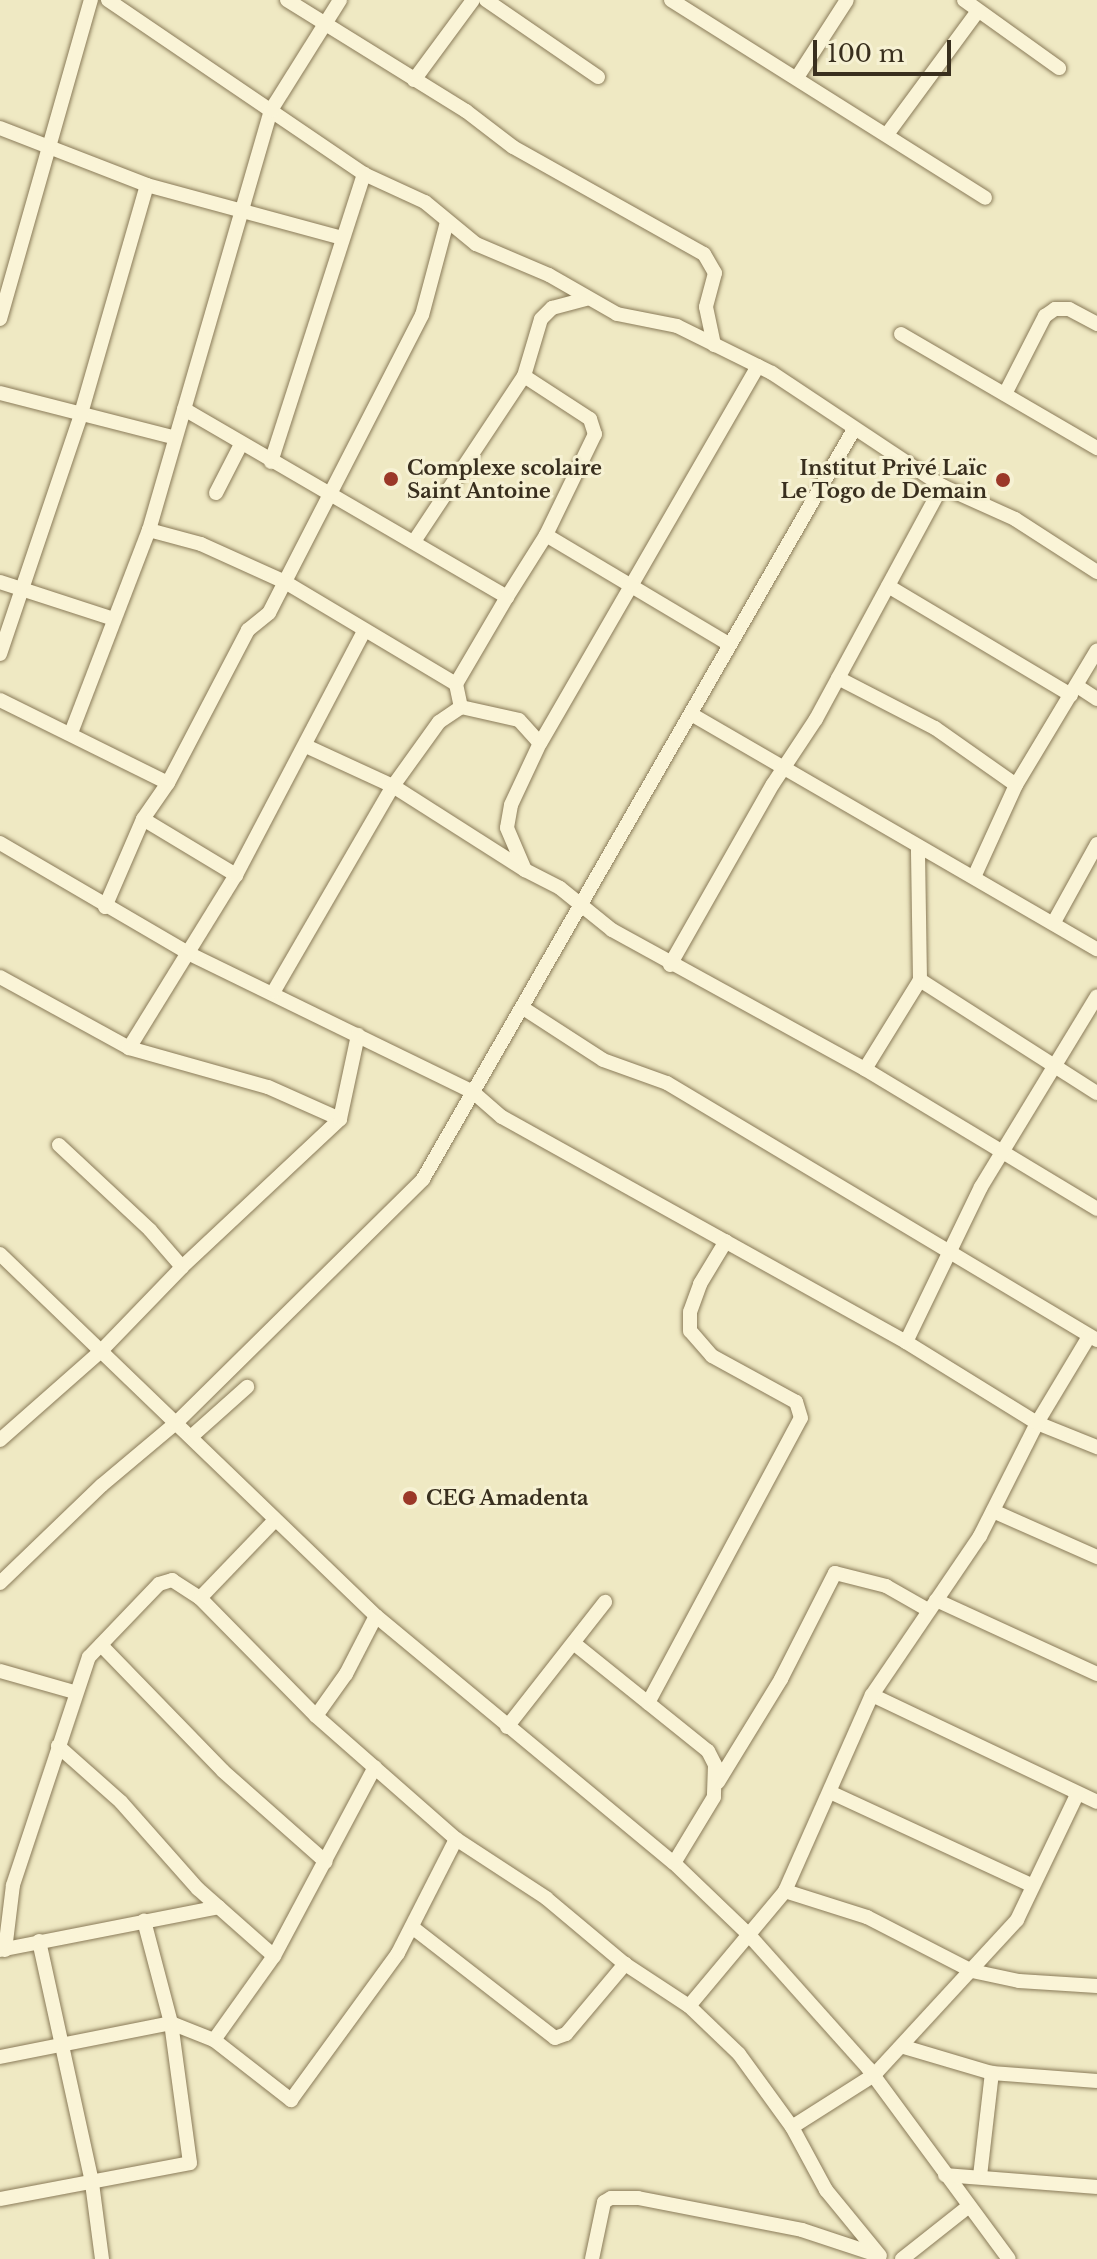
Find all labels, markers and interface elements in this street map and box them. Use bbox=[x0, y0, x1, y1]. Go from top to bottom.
scale bar bbox=[817, 24, 955, 74]
text: 100 m bbox=[827, 39, 905, 68]
place label: Complexe scolaire Saint Antoine bbox=[407, 456, 602, 503]
place label: Institut Privé Laïc Le Togo de Demain bbox=[780, 456, 987, 503]
marker: Complexe scolaire Saint Antoine bbox=[382, 470, 400, 488]
marker: Institut Privé Laïc Le Togo de Demain bbox=[994, 471, 1012, 489]
place label: CEG Amadenta bbox=[426, 1486, 590, 1510]
marker: CEG Amadenta bbox=[401, 1489, 419, 1507]

